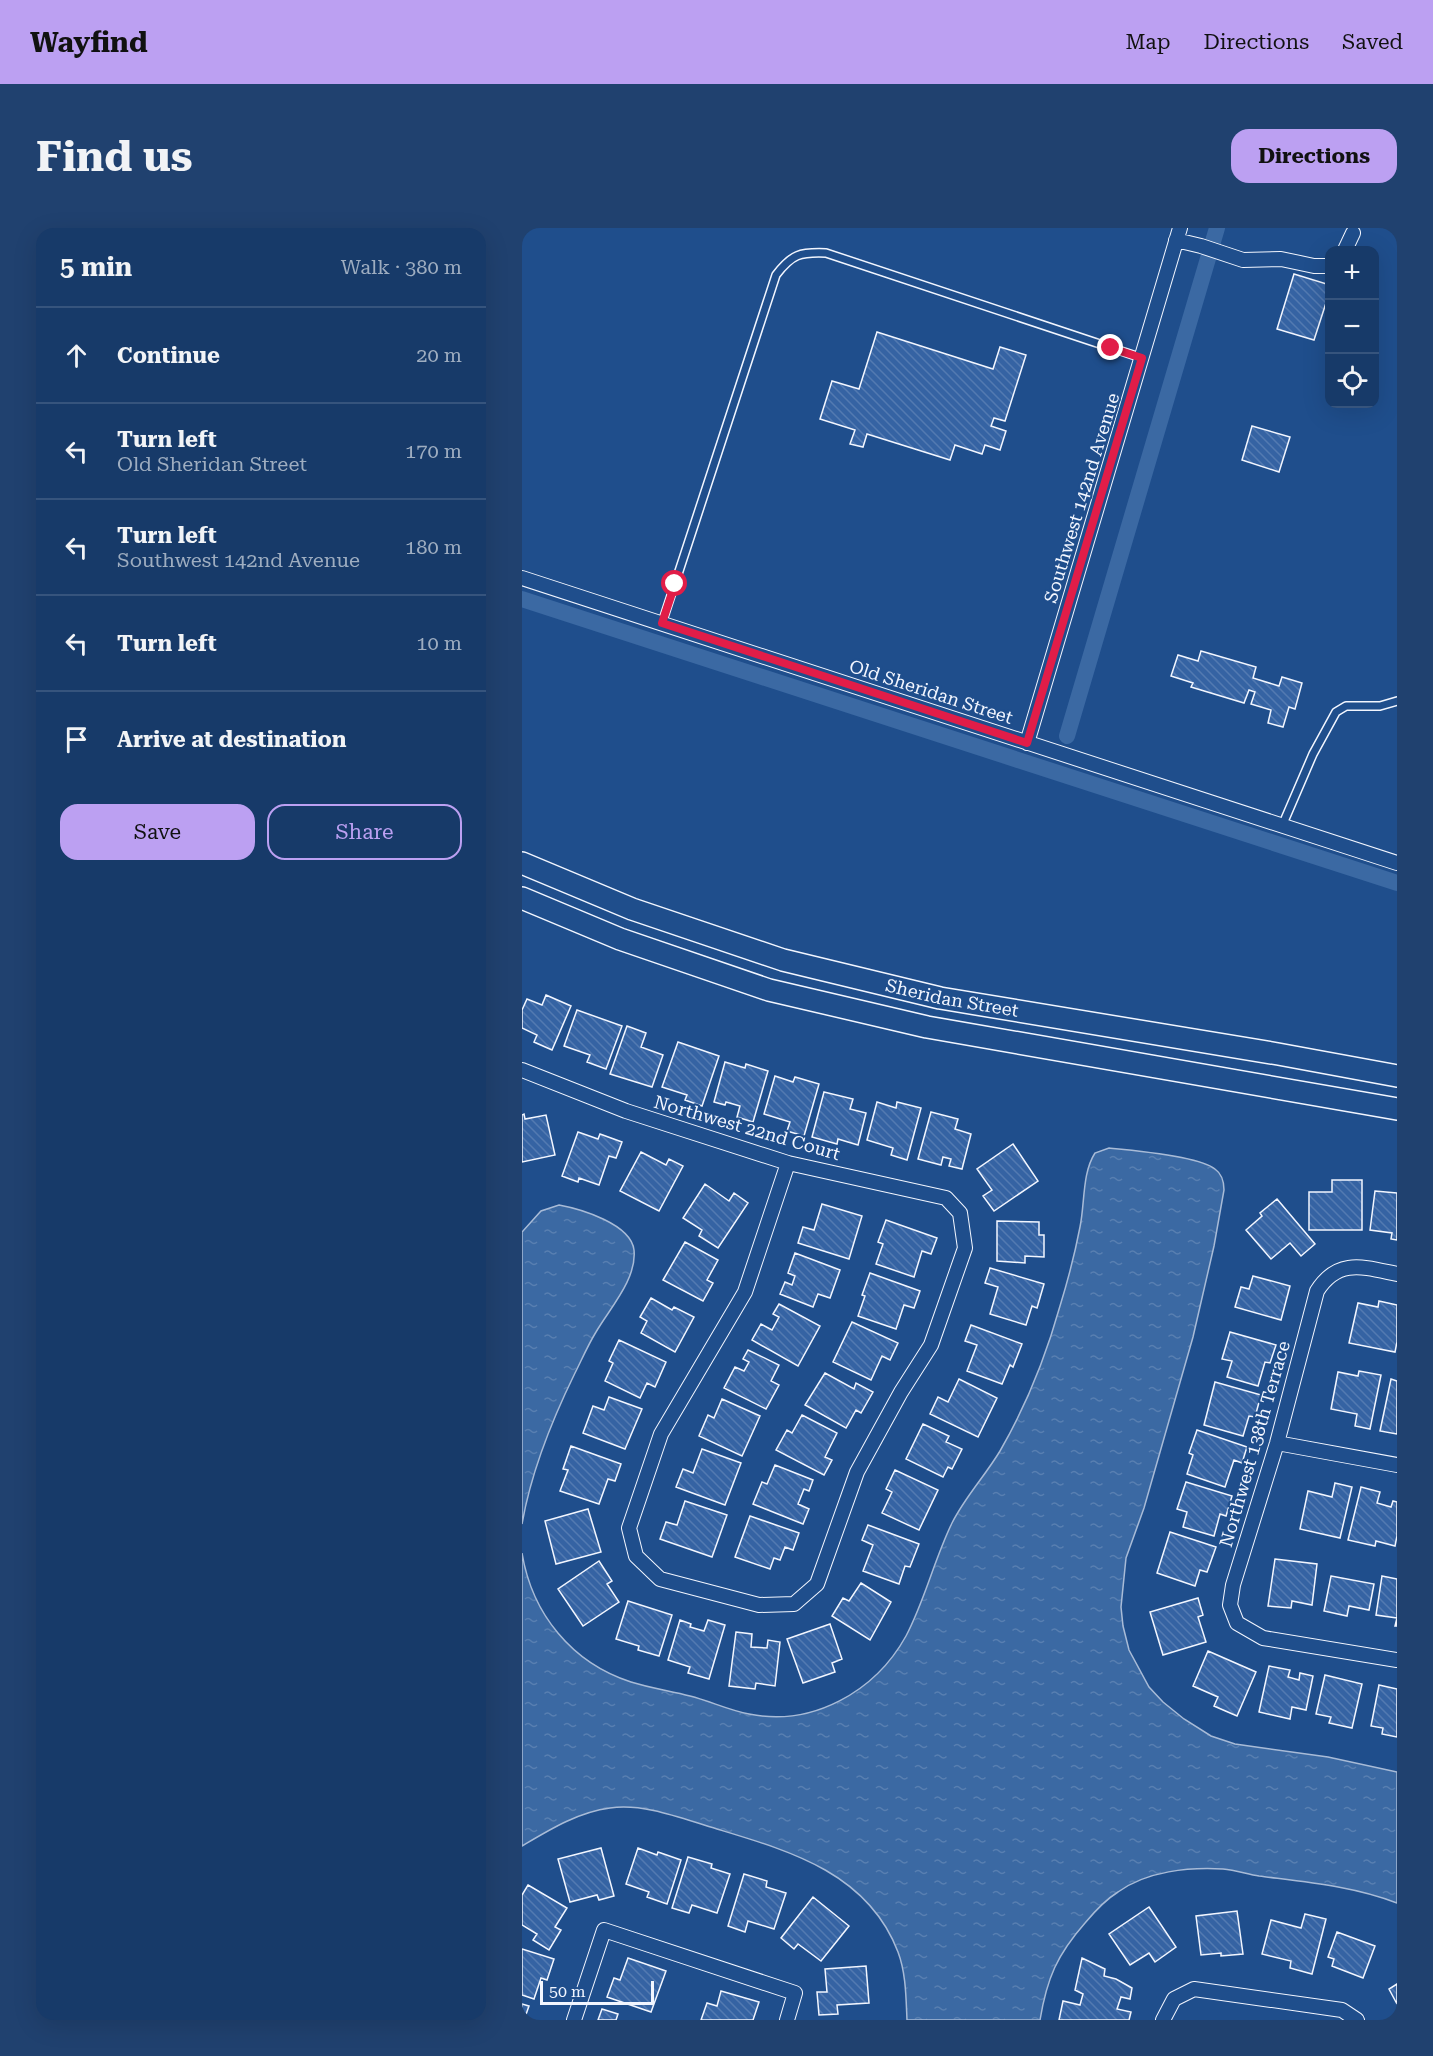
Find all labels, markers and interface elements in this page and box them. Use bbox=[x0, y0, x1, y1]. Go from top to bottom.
text: Wayfind bbox=[30, 26, 148, 59]
text: Map bbox=[1126, 30, 1170, 54]
text: Directions bbox=[1203, 30, 1309, 54]
text: Saved bbox=[1342, 30, 1403, 54]
button: Directions bbox=[1231, 129, 1397, 183]
text: Find us bbox=[36, 132, 193, 181]
map controls bbox=[1325, 246, 1379, 408]
button: + bbox=[1325, 246, 1379, 300]
text: 5 min bbox=[60, 252, 132, 282]
text: Walk · 380 m bbox=[341, 255, 462, 279]
button: − bbox=[1325, 300, 1379, 354]
route end bbox=[1097, 334, 1123, 360]
icon: ahead bbox=[60, 339, 93, 372]
text: Continue bbox=[117, 343, 220, 368]
text: 20 m bbox=[416, 343, 462, 367]
button: locate bbox=[1325, 354, 1379, 408]
street label: Southwest 142nd Avenue bbox=[1040, 390, 1124, 605]
text: Turn left bbox=[117, 427, 217, 452]
icon: left bbox=[60, 435, 93, 468]
text: 170 m bbox=[405, 439, 462, 463]
text: Old Sheridan Street bbox=[117, 452, 307, 476]
text: Turn left bbox=[117, 523, 217, 548]
icon: left bbox=[60, 531, 93, 564]
text: 180 m bbox=[405, 535, 462, 559]
text: Southwest 142nd Avenue bbox=[117, 548, 360, 572]
route start bbox=[661, 570, 687, 596]
icon: left bbox=[60, 627, 93, 660]
text: Turn left bbox=[117, 631, 217, 656]
text: 10 m bbox=[416, 631, 462, 655]
street label: Old Sheridan Street bbox=[847, 655, 1016, 728]
icon: arrive bbox=[60, 723, 93, 756]
text: Arrive at destination bbox=[117, 727, 346, 752]
button: Save bbox=[60, 804, 255, 860]
button: Share bbox=[267, 804, 462, 860]
street label: Sheridan Street bbox=[884, 974, 1020, 1021]
street label: Northwest 22nd Court bbox=[652, 1091, 843, 1164]
street label: Northwest 138th Terrace bbox=[1215, 1338, 1294, 1549]
scale bar bbox=[540, 1978, 654, 2006]
text: 50 m bbox=[549, 1982, 586, 2001]

